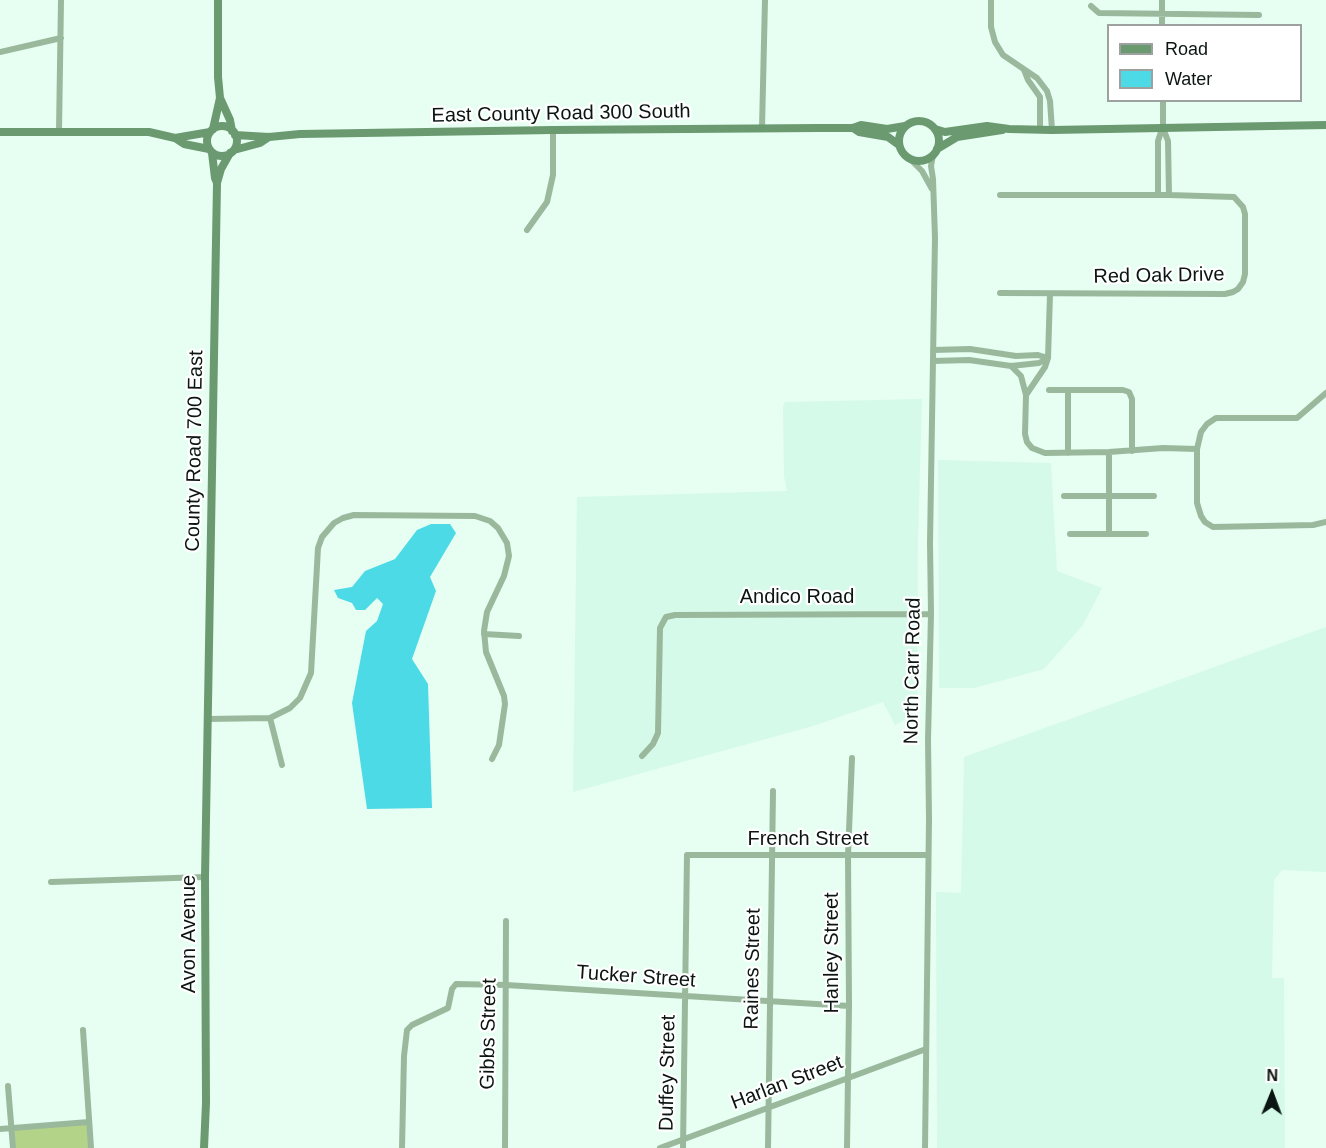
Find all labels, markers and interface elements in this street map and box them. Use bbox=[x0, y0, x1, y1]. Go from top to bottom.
legend bbox=[1107, 24, 1302, 102]
text: Road bbox=[1165, 39, 1208, 59]
text: Water bbox=[1165, 69, 1212, 89]
street label: East County Road 300 South bbox=[431, 100, 691, 128]
street label: Red Oak Drive bbox=[1093, 263, 1225, 289]
street label: County Road 700 East bbox=[181, 350, 209, 552]
street label: Andico Road bbox=[740, 585, 854, 609]
street label: North Carr Road bbox=[900, 597, 926, 745]
street label: French Street bbox=[747, 827, 869, 851]
street label: Avon Avenue bbox=[177, 875, 201, 993]
street label: Hanley Street bbox=[820, 892, 844, 1014]
street label: Raines Street bbox=[740, 908, 766, 1030]
street label: Tucker Street bbox=[576, 961, 696, 993]
street label: Gibbs Street bbox=[476, 978, 502, 1090]
street label: Duffey Street bbox=[655, 1015, 681, 1131]
street label: Harlan Street bbox=[728, 1051, 846, 1115]
north arrow bbox=[1242, 1064, 1302, 1124]
text: N bbox=[1266, 1067, 1278, 1084]

